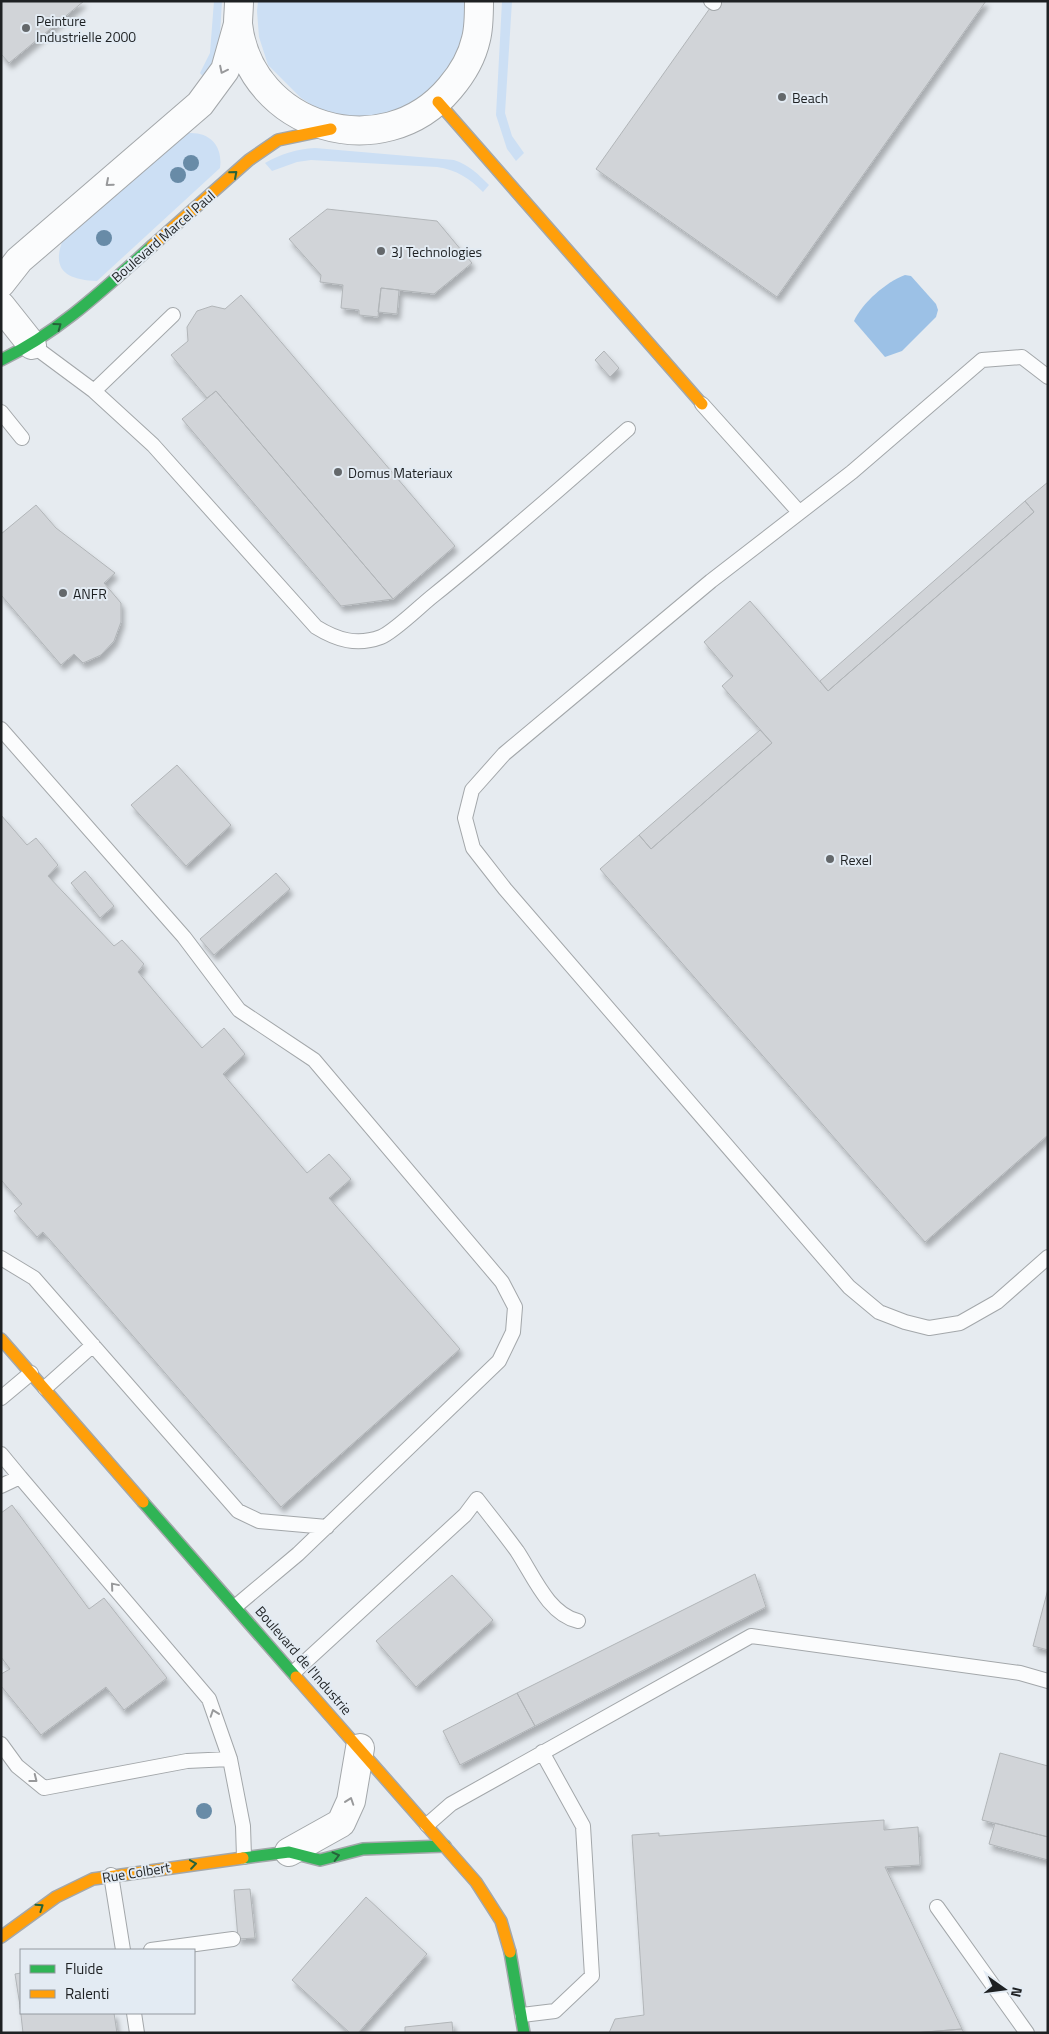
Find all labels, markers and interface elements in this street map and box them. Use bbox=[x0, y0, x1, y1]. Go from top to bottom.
place label: Peinture Industrielle 2000 bbox=[36, 10, 136, 47]
marker: Peinture Industrielle 2000 bbox=[20, 22, 32, 34]
one-way arrow bbox=[219, 65, 230, 74]
place label: Beach bbox=[792, 87, 828, 108]
marker: Beach bbox=[776, 91, 788, 103]
one-way arrow bbox=[228, 171, 237, 180]
one-way arrow bbox=[105, 177, 114, 186]
street label: Boulevard Marcel Paul bbox=[107, 185, 219, 287]
place label: 3J Technologies bbox=[391, 241, 482, 262]
marker: 3J Technologies bbox=[375, 245, 387, 257]
one-way arrow bbox=[52, 323, 62, 332]
place label: Domus Materiaux bbox=[348, 462, 453, 483]
marker: Domus Materiaux bbox=[332, 466, 344, 478]
place label: ANFR bbox=[73, 583, 107, 604]
marker: ANFR bbox=[57, 587, 69, 599]
place label: Rexel bbox=[840, 849, 872, 870]
marker: Rexel bbox=[824, 853, 836, 865]
one-way arrow bbox=[111, 1583, 120, 1592]
street label: Boulevard de l'Industrie bbox=[251, 1601, 357, 1719]
one-way arrow bbox=[210, 1710, 220, 1718]
one-way arrow bbox=[28, 1774, 37, 1783]
one-way arrow bbox=[344, 1797, 354, 1806]
one-way arrow bbox=[332, 1851, 340, 1861]
street label: Rue Colbert bbox=[101, 1856, 172, 1888]
one-way arrow bbox=[189, 1859, 198, 1869]
one-way arrow bbox=[34, 1904, 43, 1914]
legend bbox=[20, 1949, 195, 2014]
text: Fluide bbox=[65, 1957, 103, 1980]
north arrow bbox=[979, 1964, 1029, 2014]
text: Ralenti bbox=[65, 1982, 109, 2005]
text: N bbox=[1006, 1985, 1028, 2000]

